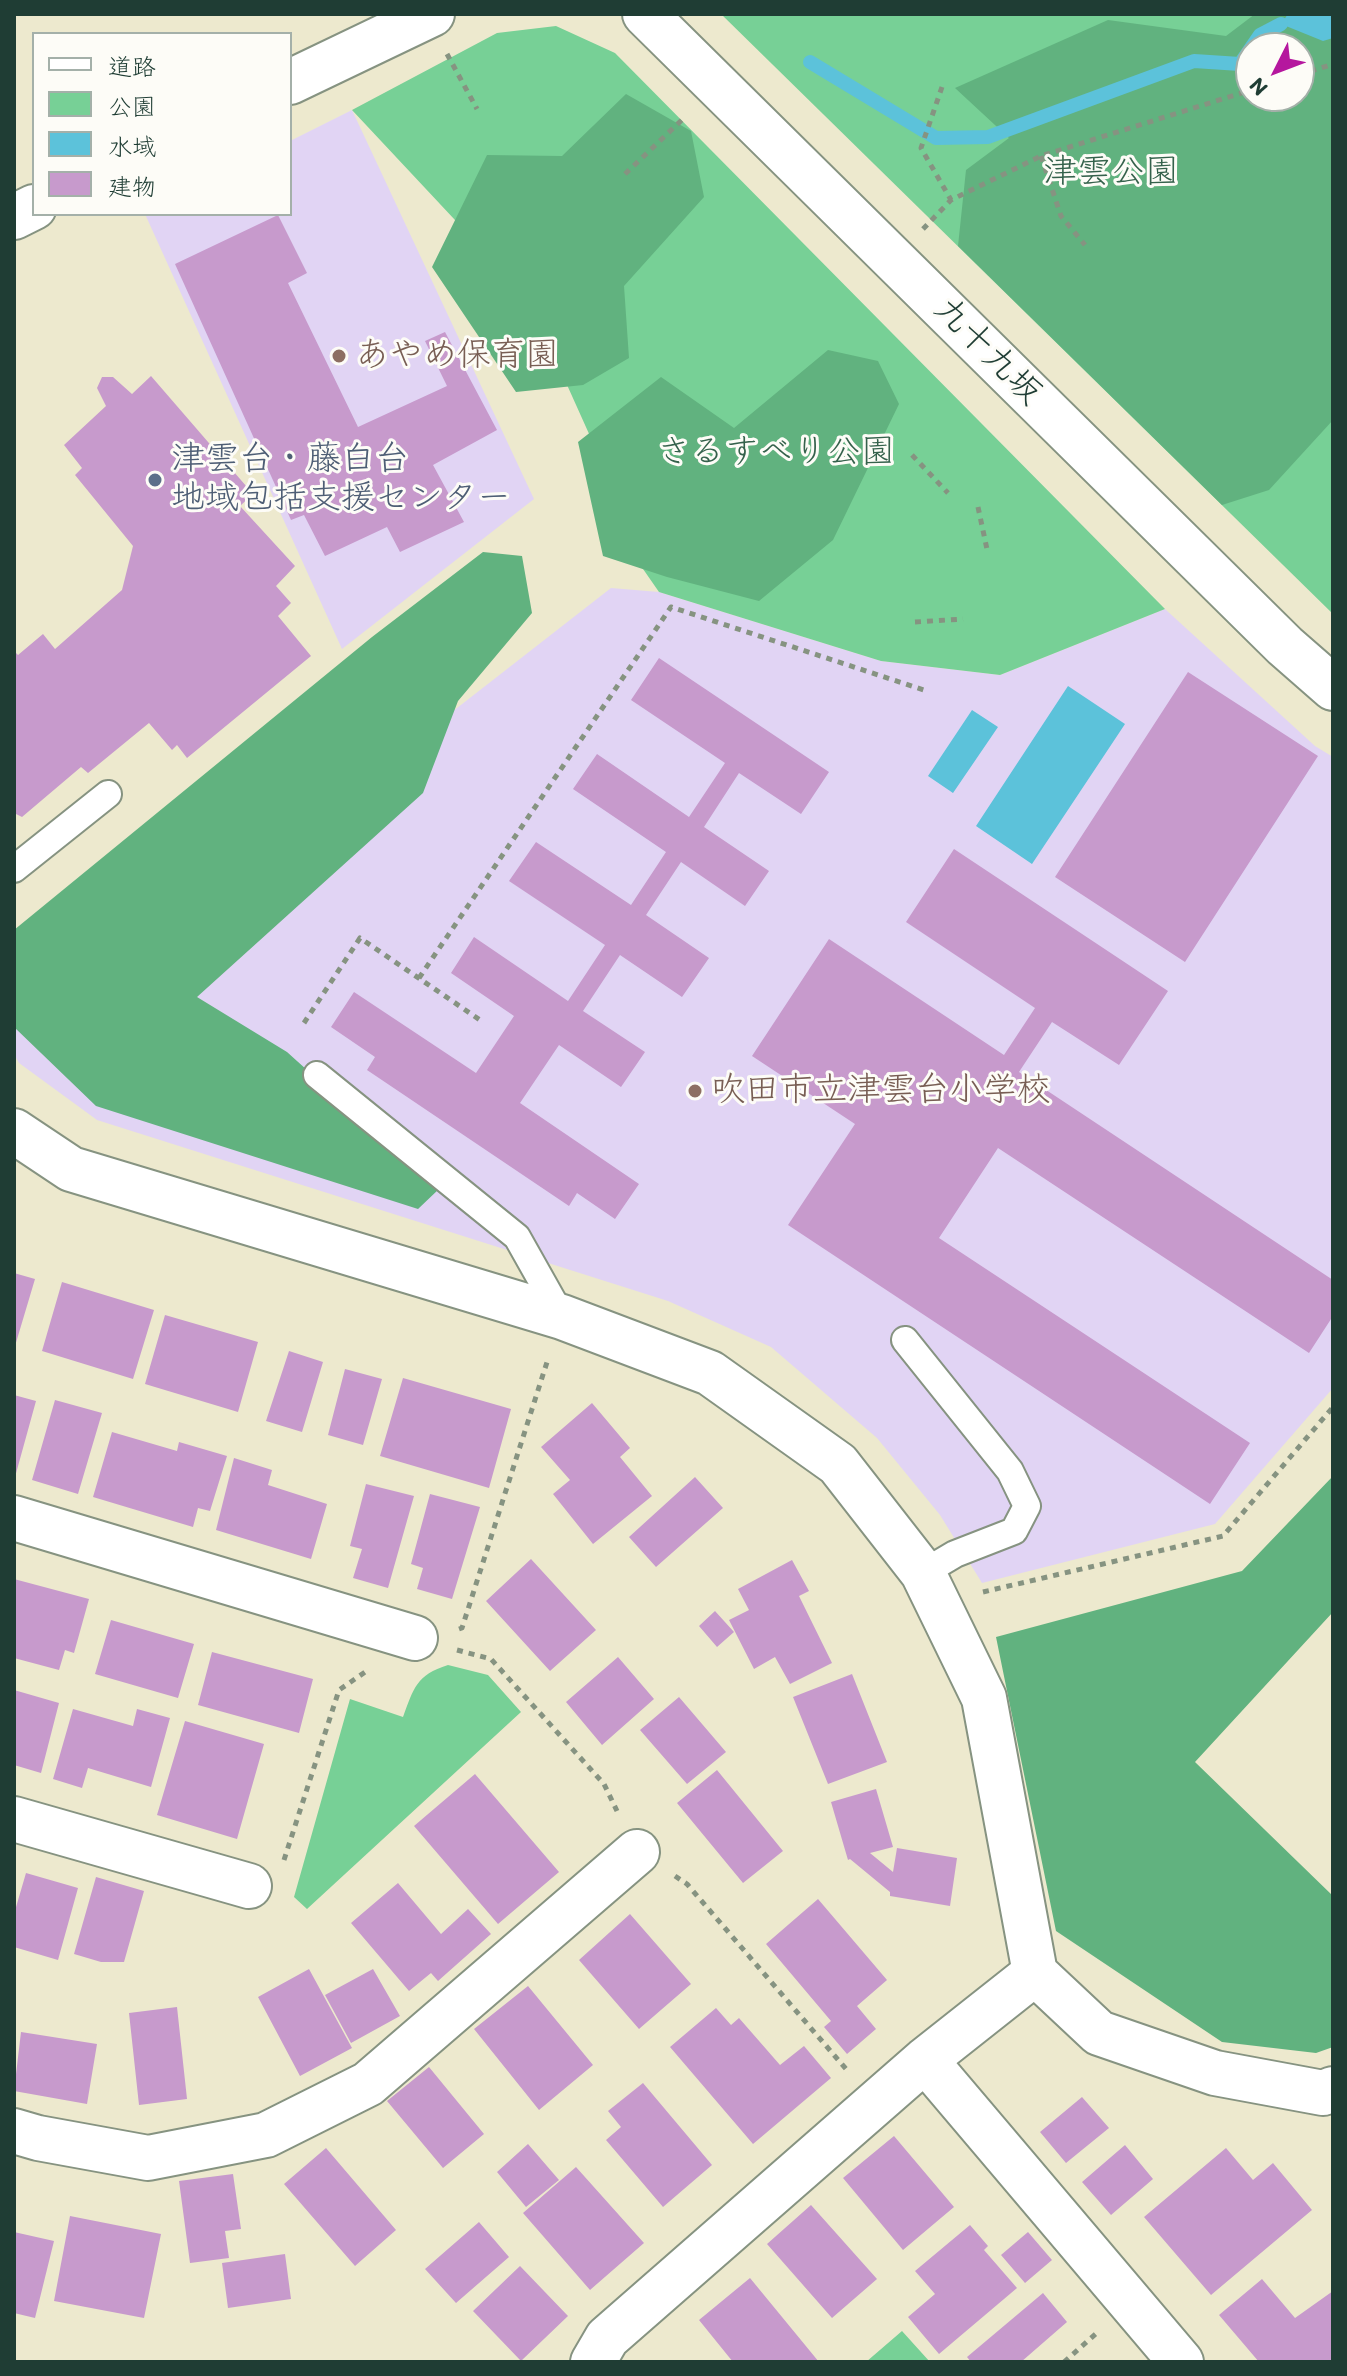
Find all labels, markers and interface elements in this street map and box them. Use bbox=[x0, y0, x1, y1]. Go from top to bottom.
legend bbox=[32, 32, 292, 216]
north arrow bbox=[1235, 32, 1315, 112]
text: 道路 bbox=[108, 52, 156, 81]
text: N bbox=[1243, 73, 1273, 102]
text: 公園 bbox=[108, 92, 156, 121]
text: 水域 bbox=[108, 132, 156, 161]
park label: 津雲公園 bbox=[1043, 153, 1179, 193]
text: 建物 bbox=[108, 172, 156, 201]
street label: 九十九坂 bbox=[924, 289, 1050, 415]
place label: あやめ保育園 bbox=[355, 336, 559, 376]
marker: あやめ保育園 bbox=[330, 347, 348, 365]
park label: さるすべり公園 bbox=[657, 433, 895, 473]
place label: 津雲台・藤白台 地域包括支援センター bbox=[171, 440, 511, 520]
marker: 津雲台・藤白台 地域包括支援センター bbox=[146, 471, 164, 489]
place label: 吹田市立津雲台小学校 bbox=[711, 1071, 1051, 1111]
marker: 吹田市立津雲台小学校 bbox=[686, 1082, 704, 1100]

